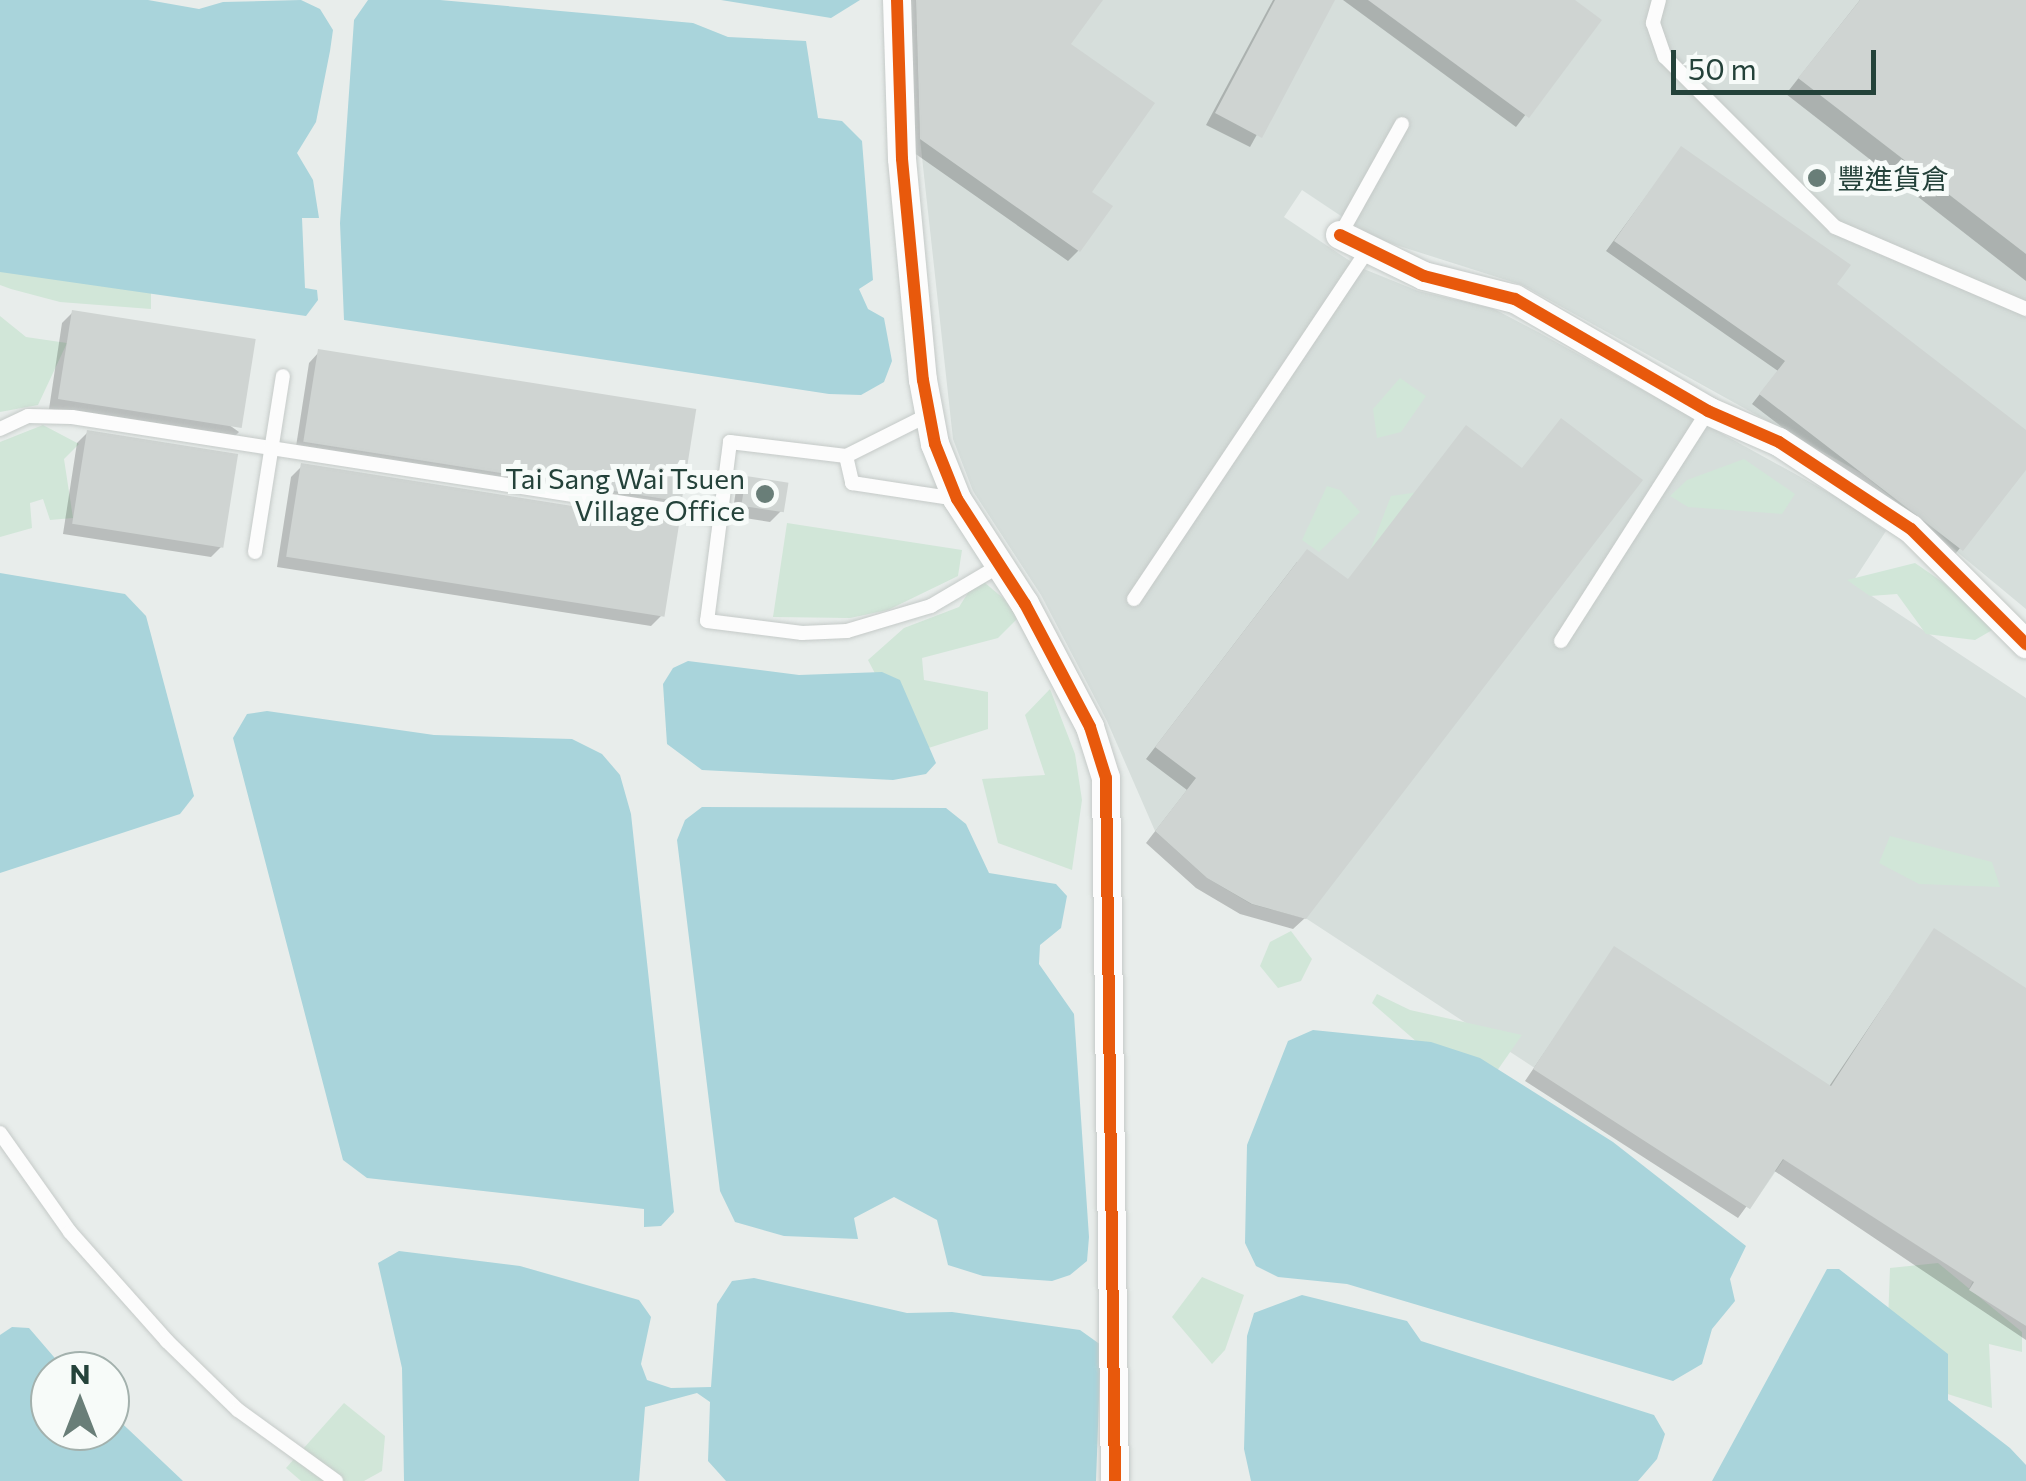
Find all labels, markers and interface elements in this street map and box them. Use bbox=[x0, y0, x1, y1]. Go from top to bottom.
scale bar bbox=[1676, 30, 1881, 92]
text: 50 m bbox=[1688, 49, 1757, 86]
place label: 豐進貨倉 bbox=[1837, 161, 1949, 195]
marker: 豐進貨倉 bbox=[1806, 167, 1828, 189]
place label: Tai Sang Wai Tsuen Village Office bbox=[505, 461, 745, 527]
marker: Tai Sang Wai Tsuen Village Office bbox=[754, 483, 776, 505]
north arrow bbox=[30, 1351, 130, 1451]
text: N bbox=[70, 1356, 91, 1390]

